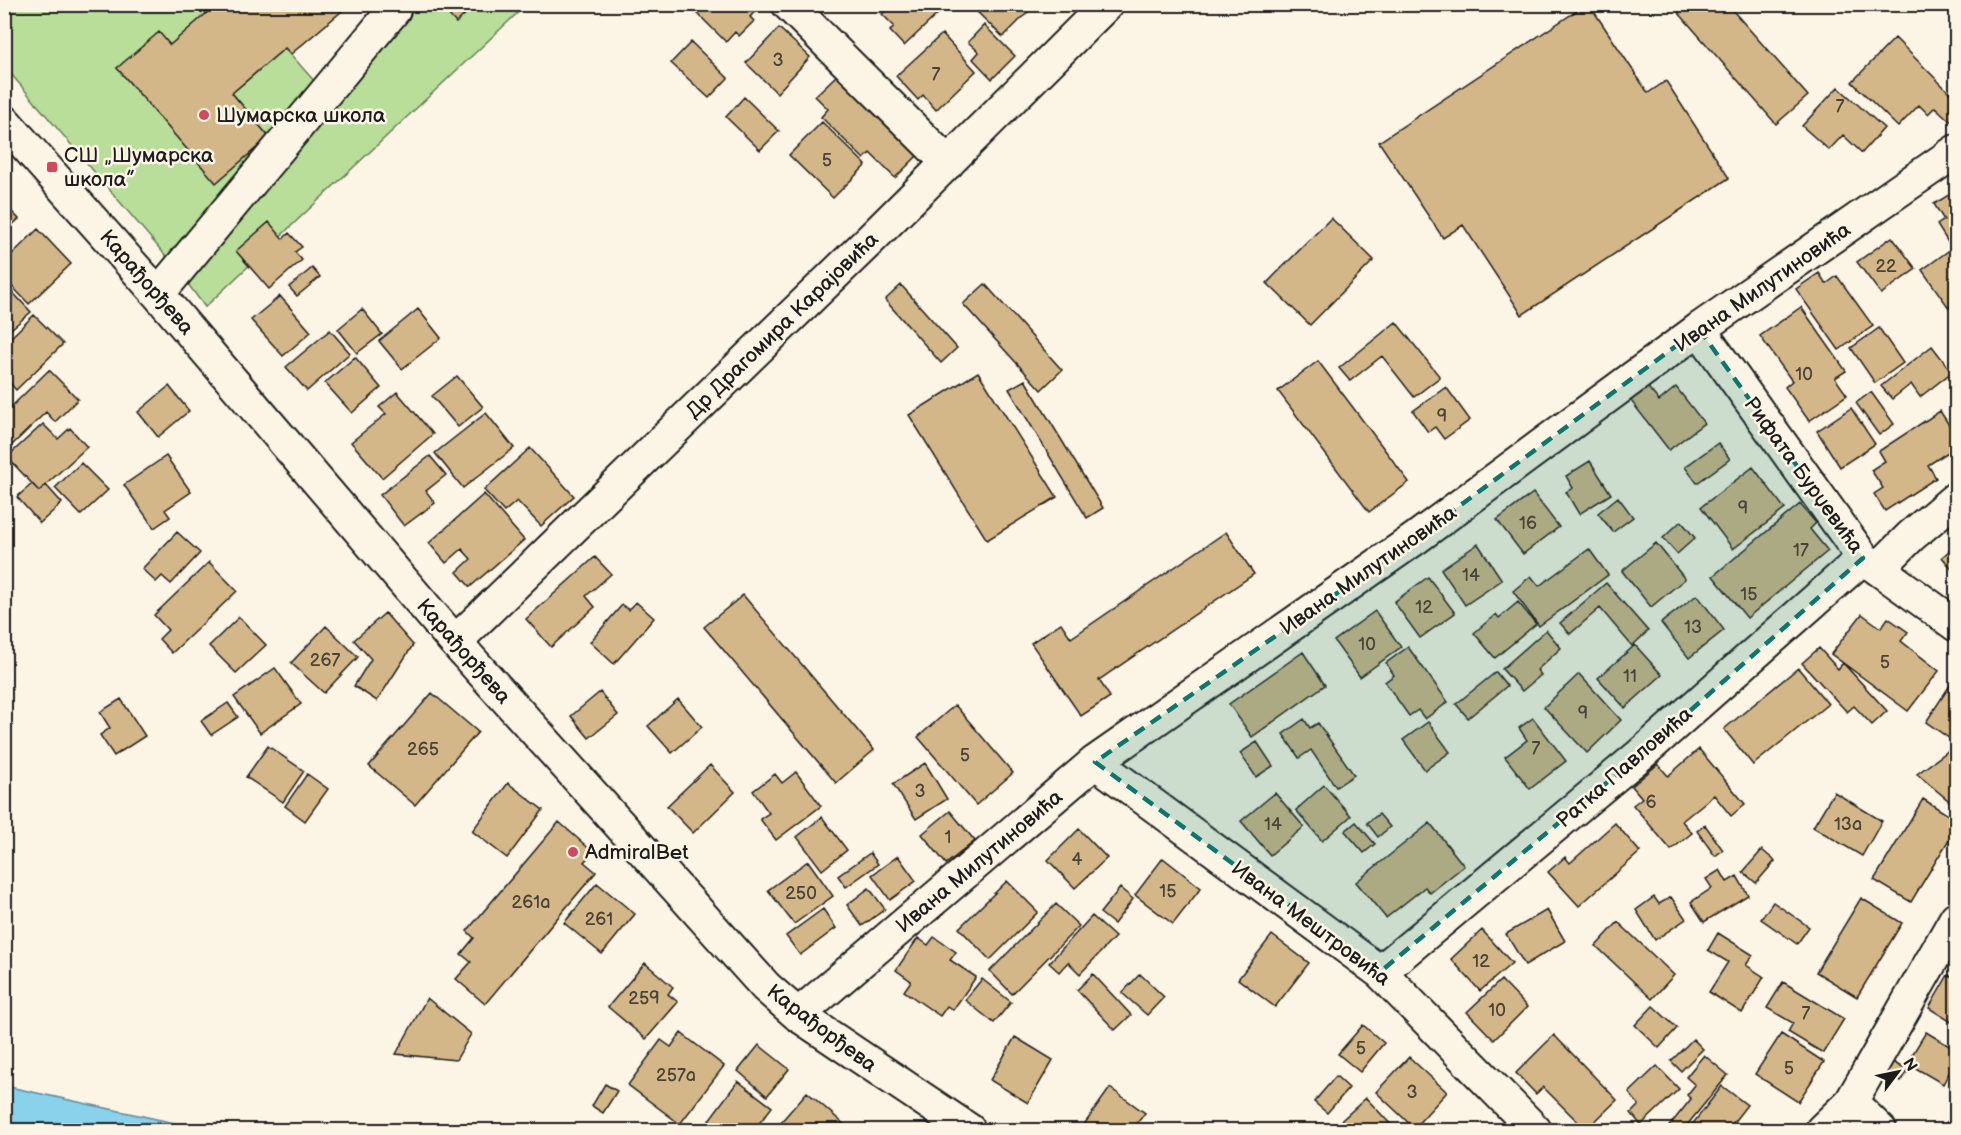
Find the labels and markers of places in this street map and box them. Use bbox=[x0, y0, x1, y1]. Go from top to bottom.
place label: Шумарска школа bbox=[216, 103, 386, 128]
marker: Шумарска школа bbox=[197, 108, 211, 122]
place label: СШ „Шумарска школа” bbox=[64, 143, 214, 192]
marker: СШ „Шумарска школа” bbox=[45, 160, 59, 174]
place label: AdmiralBet bbox=[585, 840, 689, 865]
marker: AdmiralBet bbox=[566, 845, 580, 859]

